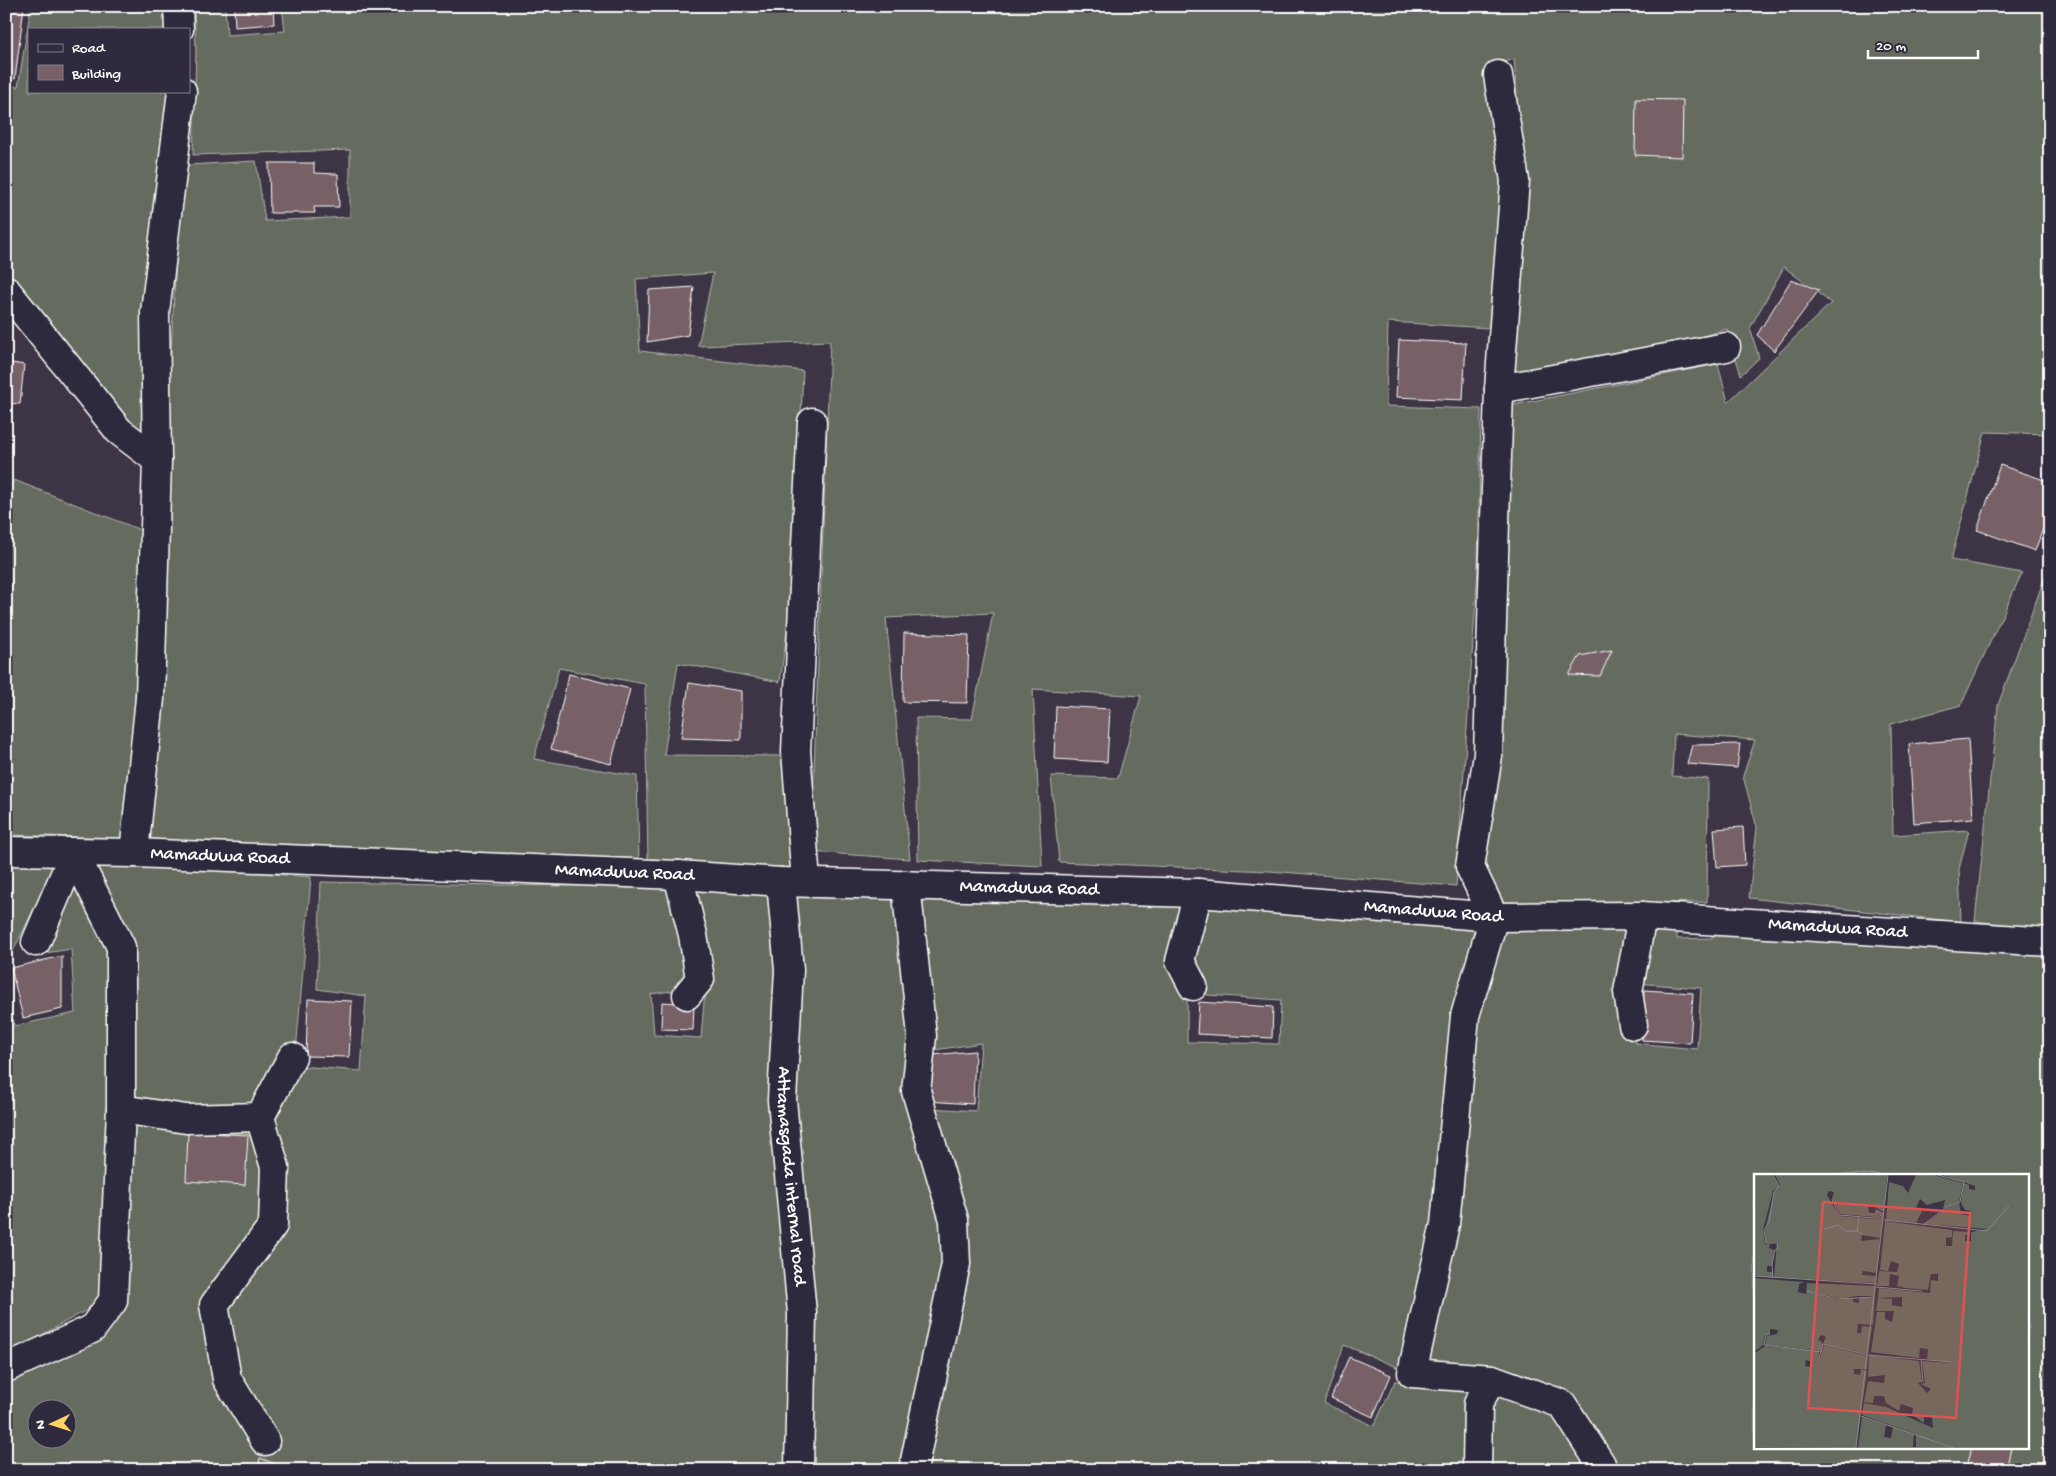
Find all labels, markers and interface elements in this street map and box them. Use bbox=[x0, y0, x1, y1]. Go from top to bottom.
legend bbox=[28, 28, 190, 92]
scale bar bbox=[1868, 28, 1978, 60]
text: 20 m bbox=[1876, 38, 1906, 56]
text: Road bbox=[72, 40, 106, 58]
text: Building bbox=[71, 66, 121, 84]
street label: Mamaduwa Road bbox=[150, 842, 292, 871]
street label: Mamaduwa Road bbox=[555, 859, 697, 888]
street label: Mamaduwa Road bbox=[959, 875, 1101, 902]
street label: Mamaduwa Road bbox=[1363, 895, 1505, 929]
street label: Mamaduwa Road bbox=[1768, 913, 1910, 944]
street label: Attamasgada internal road bbox=[770, 1066, 811, 1289]
inset map bbox=[1754, 1174, 2028, 1448]
north arrow bbox=[28, 1398, 78, 1448]
text: N bbox=[33, 1420, 50, 1430]

